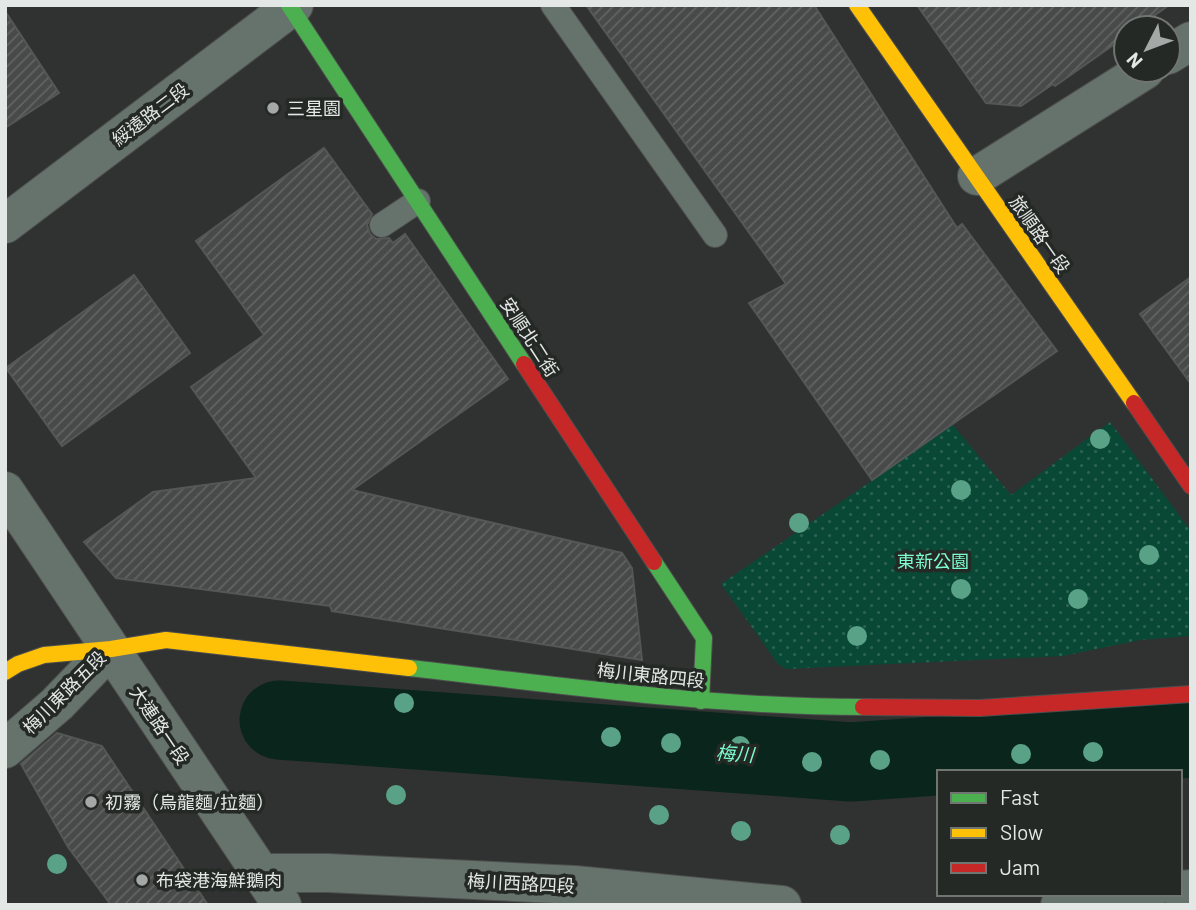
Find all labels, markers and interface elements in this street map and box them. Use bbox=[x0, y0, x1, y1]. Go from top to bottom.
north arrow bbox=[1112, 14, 1182, 84]
text: N bbox=[1121, 48, 1147, 73]
street label: 綏遠路二段 bbox=[107, 78, 193, 150]
place label: 三星園 bbox=[287, 97, 341, 119]
marker: 三星園 bbox=[265, 100, 281, 116]
street label: 旅順路一段 bbox=[1005, 191, 1075, 277]
street label: 安順北二街 bbox=[496, 293, 564, 381]
park label: 東新公園 bbox=[897, 550, 969, 572]
street label: 梅川東路五段 bbox=[18, 646, 110, 738]
street label: 梅川東路四段 bbox=[596, 658, 706, 692]
street label: 大連路一段 bbox=[126, 682, 194, 768]
water label: 梅川 bbox=[715, 740, 757, 766]
legend bbox=[937, 770, 1182, 896]
text: Fast bbox=[1000, 784, 1040, 809]
place label: 初霧（烏龍麵/拉麵） bbox=[105, 791, 274, 813]
marker: 初霧（烏龍麵/拉麵） bbox=[83, 794, 99, 810]
text: Slow bbox=[1000, 819, 1043, 844]
text: Jam bbox=[1000, 854, 1040, 879]
place label: 布袋港海鮮鵝肉 bbox=[156, 869, 282, 891]
street label: 梅川西路四段 bbox=[466, 869, 576, 897]
marker: 布袋港海鮮鵝肉 bbox=[134, 872, 150, 888]

